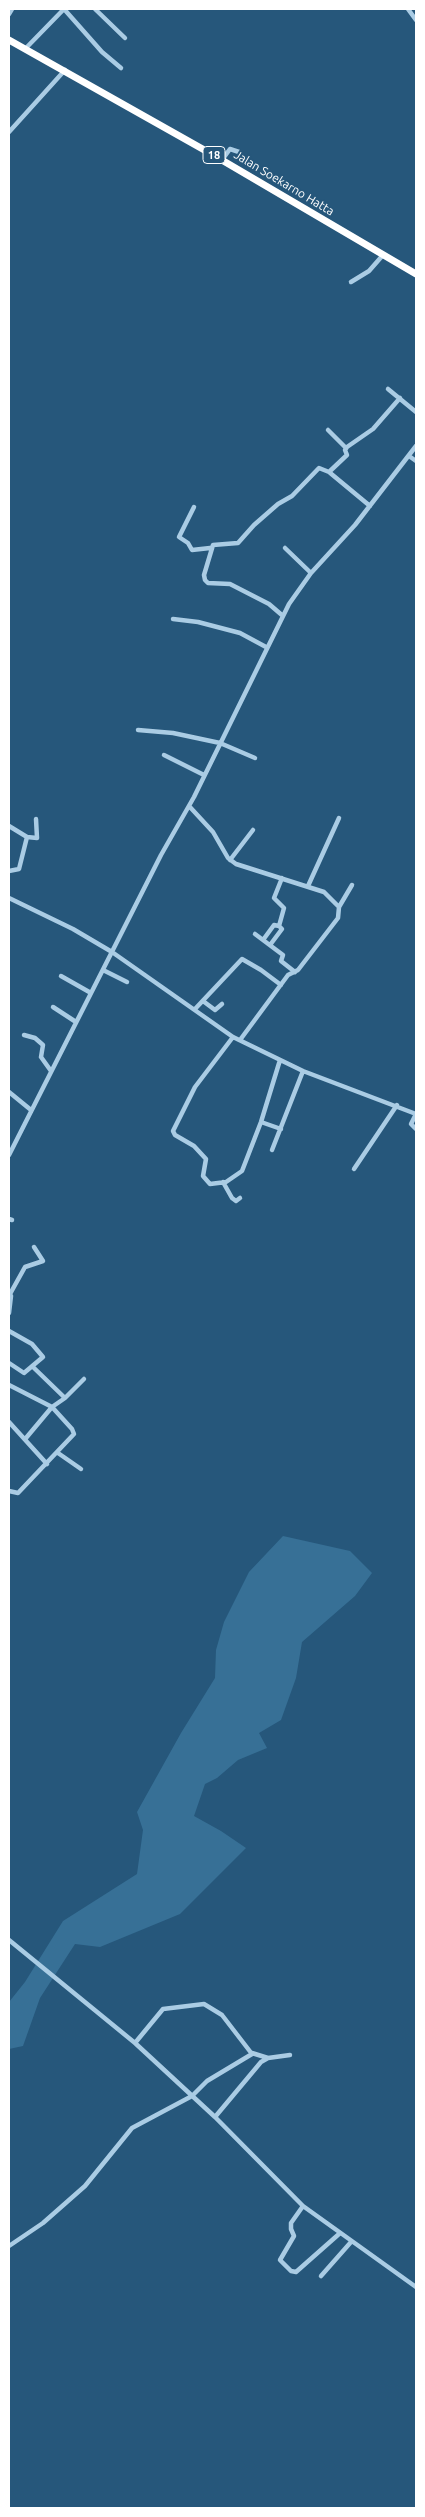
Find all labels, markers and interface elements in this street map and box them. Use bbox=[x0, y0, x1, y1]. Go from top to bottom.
road number: 18 bbox=[203, 146, 225, 164]
street label: Jalan Soekarno Hatta bbox=[231, 147, 337, 219]

